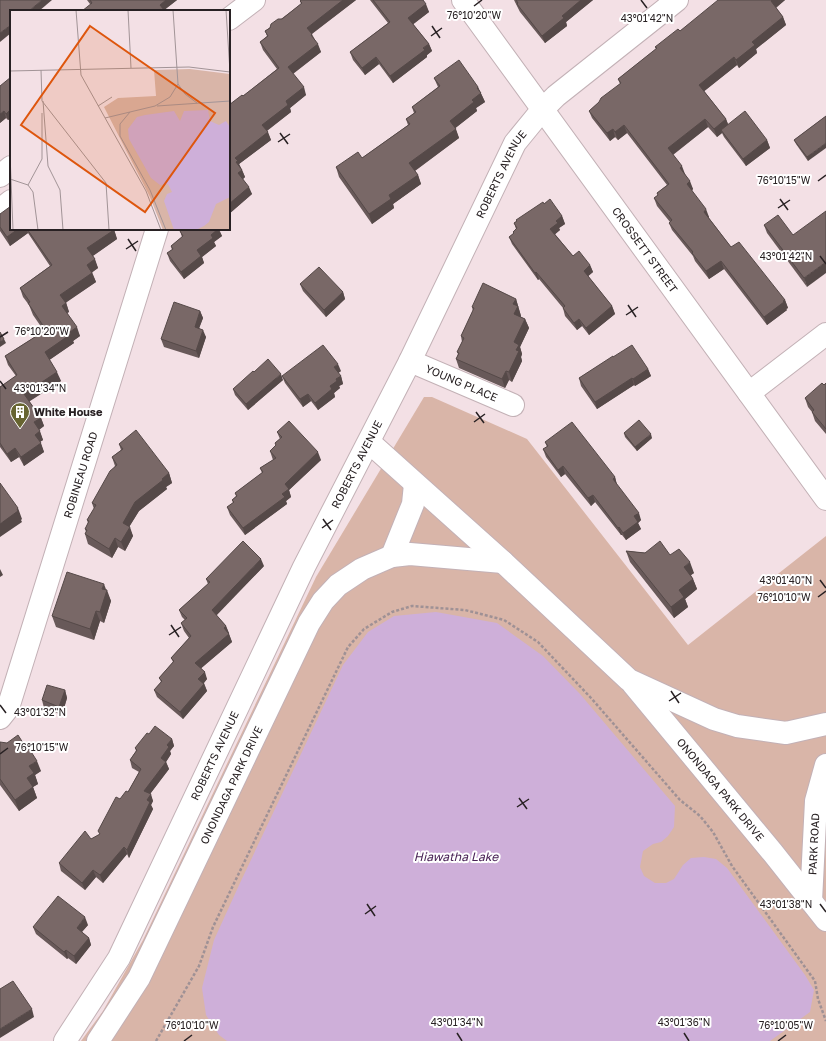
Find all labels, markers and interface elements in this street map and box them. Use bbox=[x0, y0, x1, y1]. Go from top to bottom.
text: 76°10'20"W bbox=[447, 9, 501, 21]
inset map bbox=[10, 10, 230, 230]
text: 43°01'42"N bbox=[621, 12, 673, 24]
street label: ROBERTS AVENUE bbox=[473, 127, 529, 220]
text: 76°10'15"W bbox=[758, 174, 811, 186]
street label: CROSSETT STREET bbox=[610, 204, 681, 295]
text: 43°01'42"N bbox=[760, 250, 812, 262]
text: 76°10'20"W bbox=[15, 325, 69, 337]
street label: YOUNG PLACE bbox=[424, 361, 500, 404]
text: 43°01'34"N bbox=[14, 382, 66, 394]
building icon: White House bbox=[9, 401, 31, 429]
place label: White House bbox=[34, 405, 103, 418]
street label: ROBERTS AVENUE bbox=[328, 418, 385, 510]
street label: ROBINEAU ROAD bbox=[61, 430, 100, 520]
text: 43°01'40"N bbox=[760, 574, 812, 586]
text: 76°10'10"W bbox=[757, 591, 811, 603]
text: 43°01'32"N bbox=[14, 706, 66, 718]
street label: ROBERTS AVENUE bbox=[188, 708, 241, 802]
street label: ONONDAGA PARK DRIVE bbox=[197, 723, 265, 846]
street label: ONONDAGA PARK DRIVE bbox=[674, 735, 767, 843]
text: 76°10'15"W bbox=[16, 741, 69, 753]
street label: PARK ROAD bbox=[805, 812, 821, 875]
water label: Hiawatha Lake bbox=[414, 849, 499, 864]
text: 43°01'38"N bbox=[760, 898, 812, 910]
text: 43°01'34"N bbox=[431, 1016, 483, 1028]
text: 43°01'36"N bbox=[658, 1016, 710, 1028]
text: 76°10'10"W bbox=[165, 1019, 219, 1031]
text: 76°10'05"W bbox=[759, 1019, 813, 1031]

